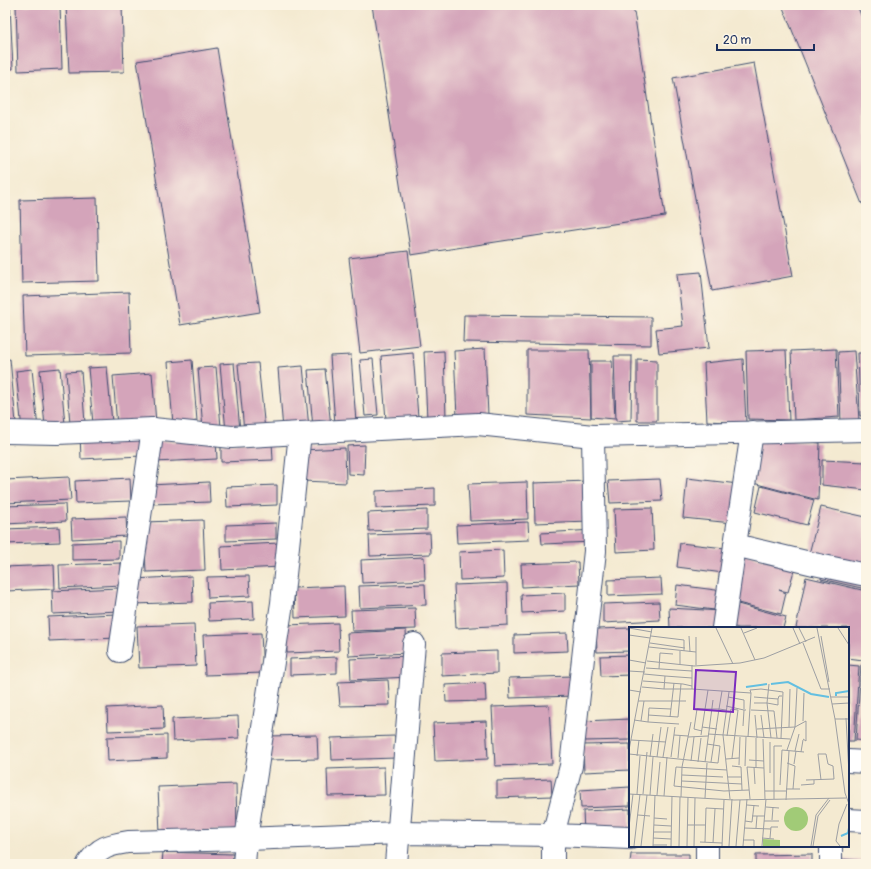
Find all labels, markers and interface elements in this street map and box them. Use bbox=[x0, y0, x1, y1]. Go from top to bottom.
scale bar bbox=[717, 26, 814, 52]
text: 20 m bbox=[723, 33, 752, 48]
inset map bbox=[629, 627, 849, 847]

